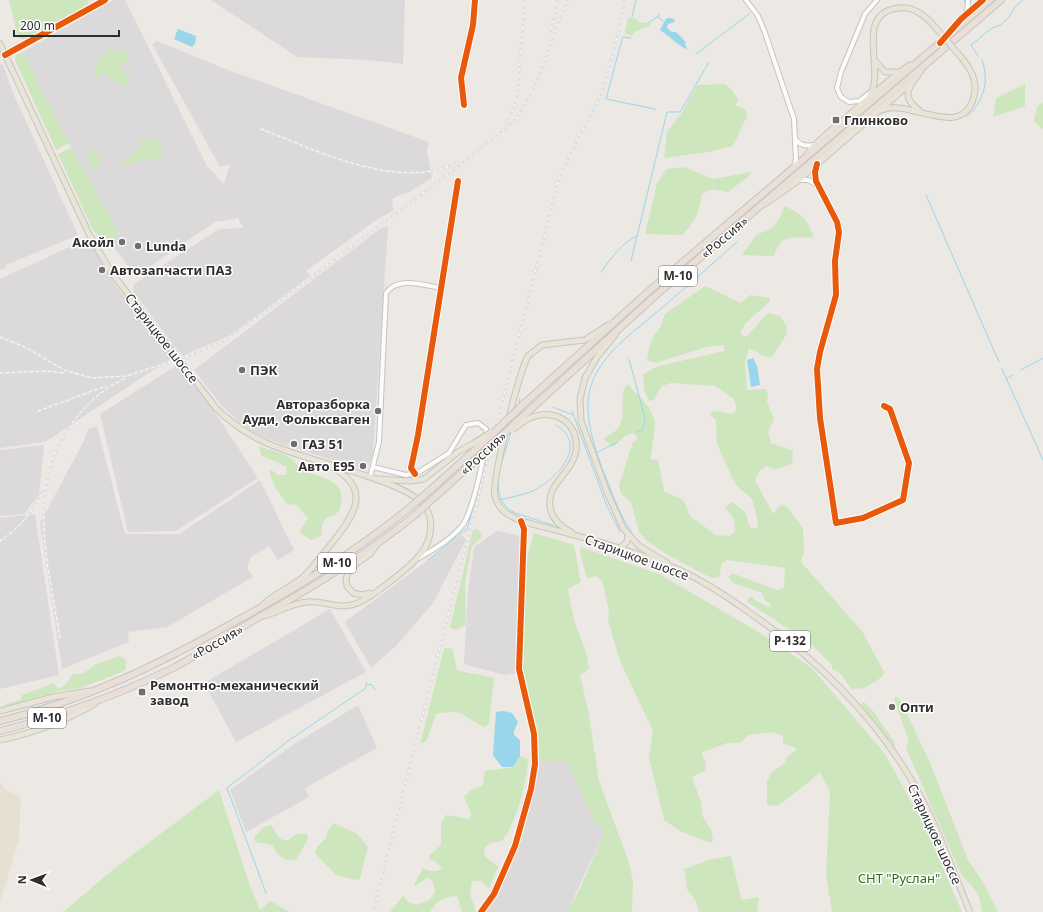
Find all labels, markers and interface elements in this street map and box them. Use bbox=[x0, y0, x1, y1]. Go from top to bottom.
scale bar bbox=[14, 12, 119, 38]
text: 200 m bbox=[20, 17, 55, 34]
place label: Глинково bbox=[844, 111, 908, 129]
marker: Глинково bbox=[831, 115, 841, 125]
street label: «Россия» bbox=[696, 212, 752, 262]
place label: Акойл bbox=[72, 233, 114, 251]
marker: Акойл bbox=[117, 237, 127, 247]
place label: Lunda bbox=[146, 237, 186, 255]
marker: Lunda bbox=[133, 241, 143, 251]
place label: Автозапчасти ПАЗ bbox=[110, 261, 232, 279]
marker: Автозапчасти ПАЗ bbox=[97, 265, 107, 275]
road number: М-10 bbox=[659, 266, 697, 286]
street label: Старицкое шоссе bbox=[121, 289, 203, 387]
place label: ПЭК bbox=[250, 361, 277, 379]
marker: ПЭК bbox=[237, 365, 247, 375]
place label: Авторазборка Ауди, Фольксваген bbox=[243, 395, 370, 428]
marker: Авторазборка Ауди, Фольксваген bbox=[373, 406, 383, 416]
street label: «Россия» bbox=[456, 427, 510, 479]
place label: ГАЗ 51 bbox=[302, 435, 343, 453]
marker: ГАЗ 51 bbox=[289, 439, 299, 449]
place label: Авто E95 bbox=[298, 457, 355, 475]
marker: Авто E95 bbox=[358, 461, 368, 471]
street label: Старицкое шоссе bbox=[582, 530, 692, 584]
road number: М-10 bbox=[318, 553, 356, 573]
street label: «Россия» bbox=[188, 620, 246, 664]
road number: Р-132 bbox=[770, 631, 810, 651]
place label: Ремонтно-механический завод bbox=[150, 676, 319, 709]
marker: Ремонтно-механический завод bbox=[137, 687, 147, 697]
place label: Опти bbox=[900, 698, 934, 716]
marker: Опти bbox=[887, 702, 897, 712]
road number: М-10 bbox=[28, 708, 66, 728]
street label: Старицкое шоссе bbox=[904, 781, 966, 887]
north arrow bbox=[12, 860, 52, 900]
park label: СНТ "Руслан" bbox=[858, 869, 940, 887]
text: N bbox=[14, 875, 29, 884]

